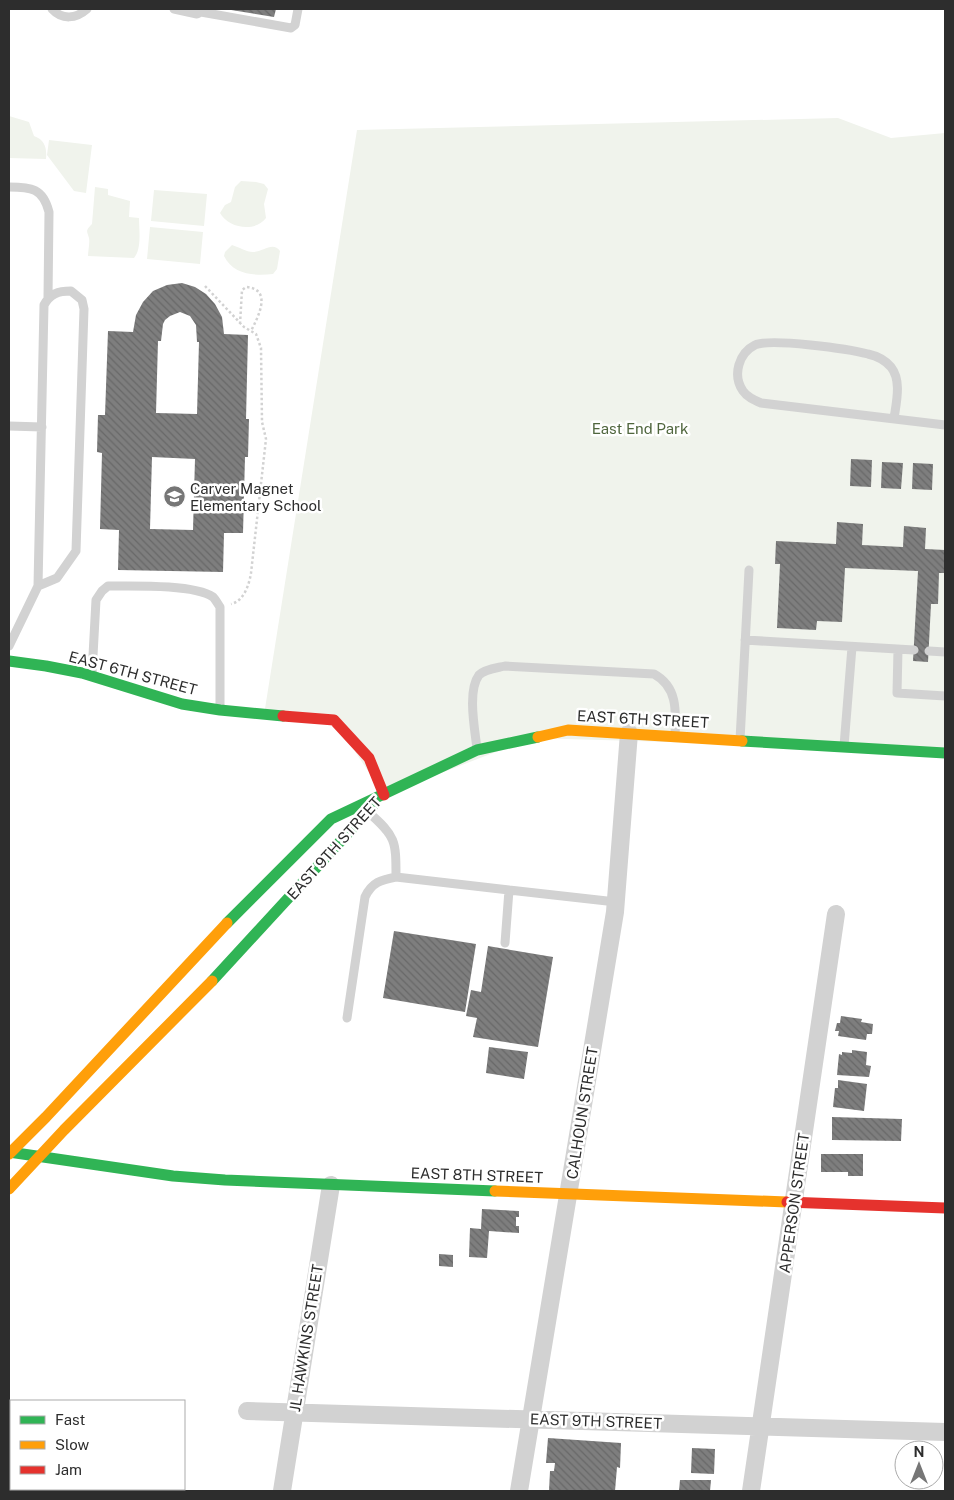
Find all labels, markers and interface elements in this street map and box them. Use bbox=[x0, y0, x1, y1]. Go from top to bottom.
park label: East End Park bbox=[592, 420, 688, 437]
place label: Carver Magnet Elementary School bbox=[190, 480, 322, 514]
school or university icon: Carver Magnet Elementary School bbox=[162, 485, 186, 509]
street label: EAST 6TH STREET bbox=[67, 648, 199, 698]
street label: EAST 6TH STREET bbox=[577, 707, 709, 731]
street label: EAST 9TH STREET bbox=[283, 793, 385, 903]
street label: CALHOUN STREET bbox=[563, 1045, 601, 1180]
street label: APPERSON STREET bbox=[776, 1132, 812, 1274]
street label: EAST 8TH STREET bbox=[411, 1164, 544, 1186]
street label: JL HAWKINS STREET bbox=[286, 1263, 326, 1413]
legend bbox=[10, 1400, 185, 1490]
street label: EAST 9TH STREET bbox=[530, 1410, 662, 1432]
text: Fast bbox=[55, 1411, 85, 1428]
text: Slow bbox=[55, 1436, 90, 1453]
north arrow bbox=[894, 1440, 944, 1490]
text: N bbox=[914, 1444, 924, 1460]
text: Jam bbox=[55, 1461, 82, 1478]

